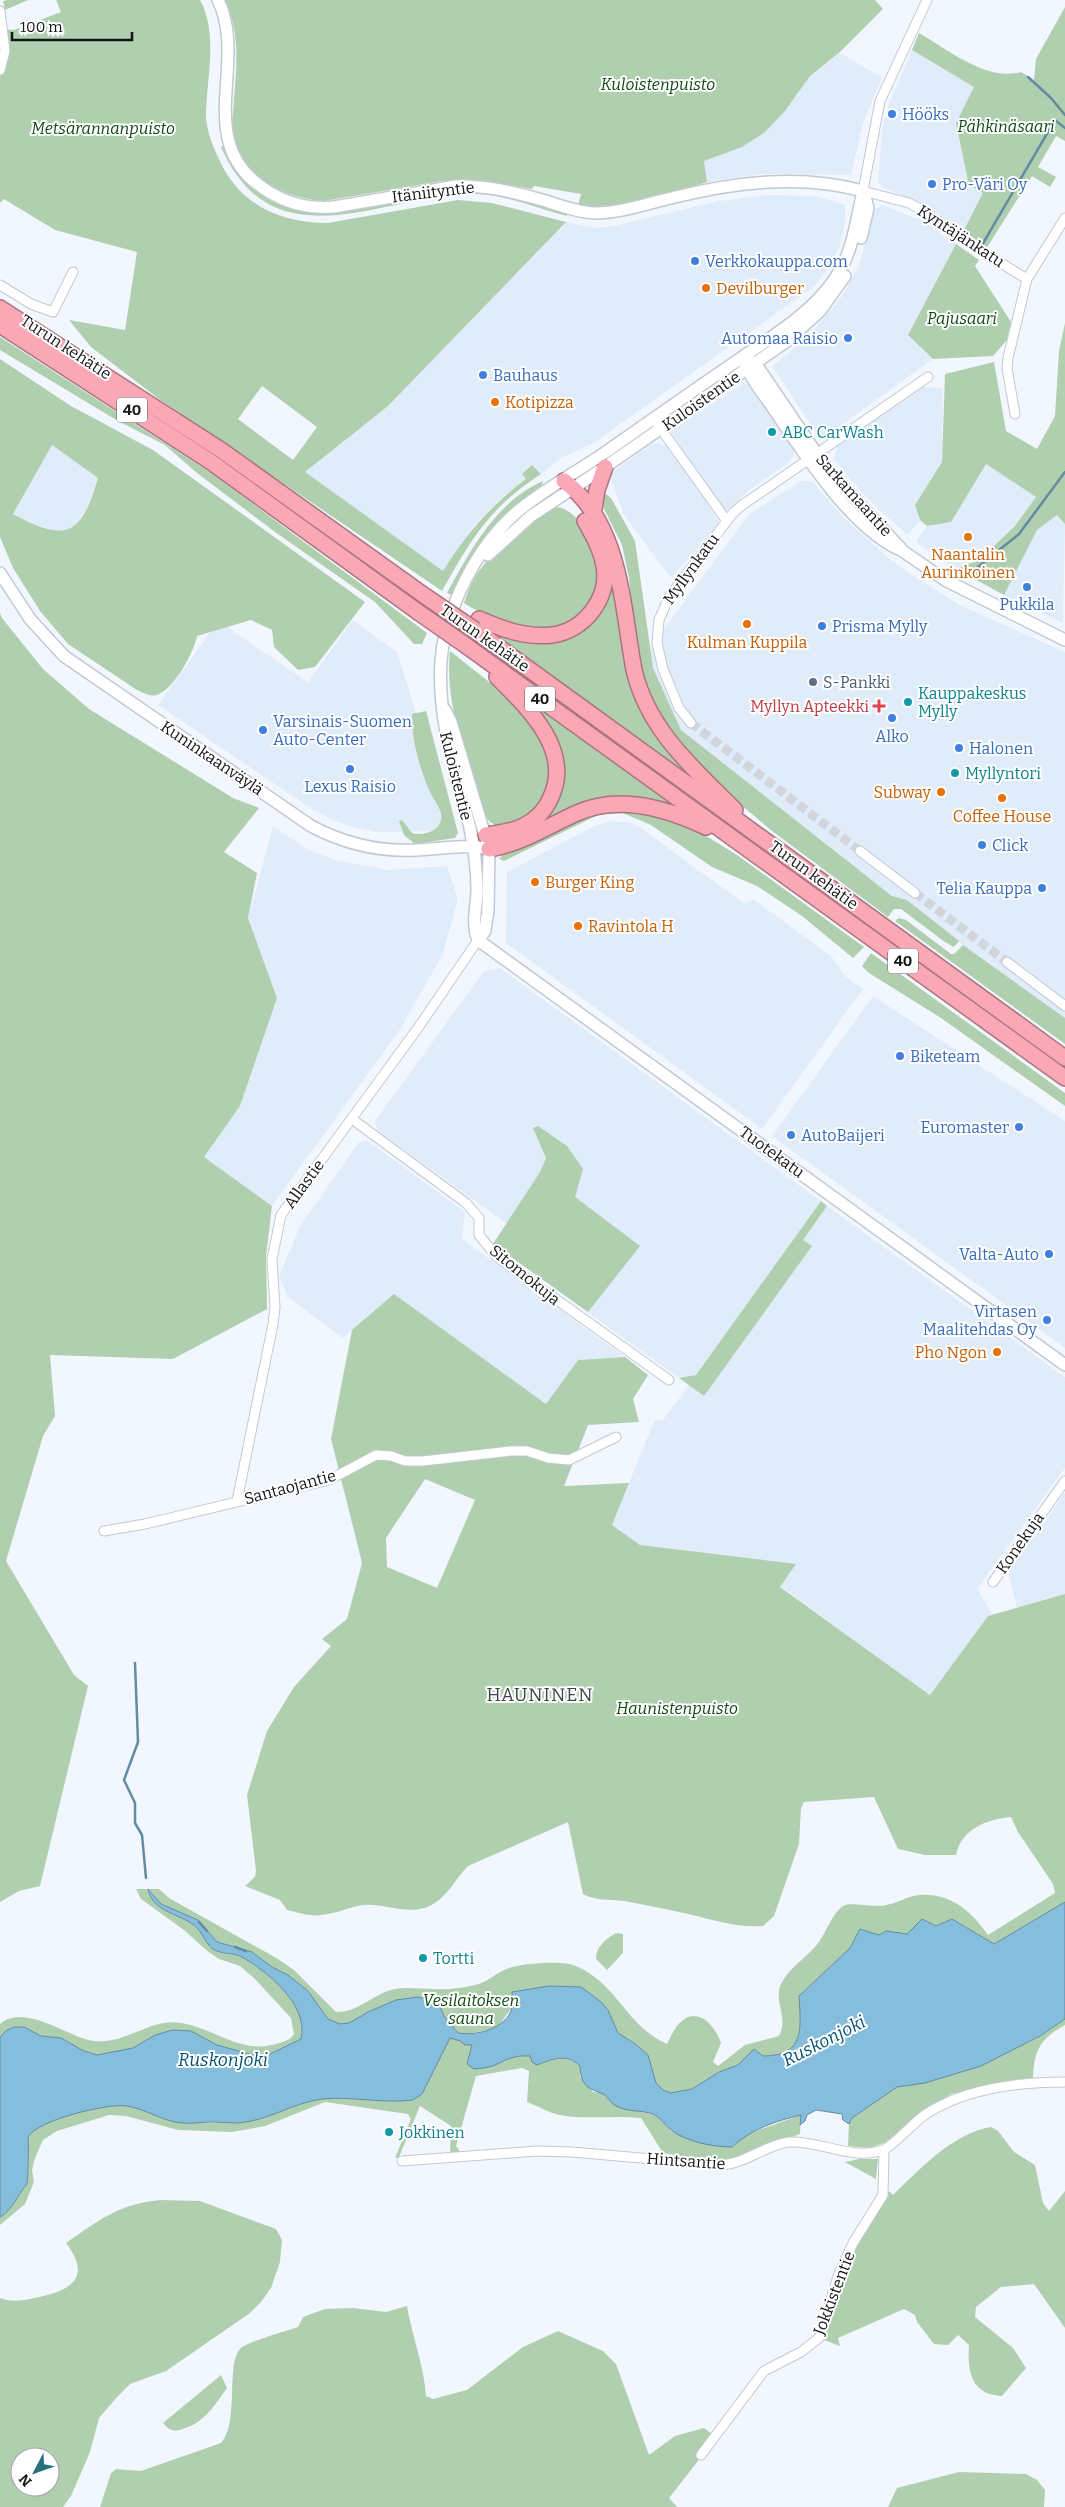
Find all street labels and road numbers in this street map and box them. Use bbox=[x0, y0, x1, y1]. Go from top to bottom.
street label: Itäniityntie bbox=[391, 178, 475, 206]
street label: Kyntäjänkatu bbox=[914, 201, 1008, 271]
street label: Turun kehätie bbox=[17, 311, 115, 383]
street label: Kuloistentie bbox=[658, 367, 744, 435]
road number: 40 bbox=[117, 398, 147, 422]
street label: Sarkamaantie bbox=[812, 450, 896, 540]
street label: Myllynkatu bbox=[659, 530, 723, 608]
street label: Turun kehätie bbox=[437, 600, 533, 676]
road number: 40 bbox=[525, 686, 555, 712]
street label: Kuninkaanväylä bbox=[157, 717, 267, 799]
street label: Kuloistentie bbox=[436, 730, 476, 822]
street label: Turun kehätie bbox=[766, 837, 862, 913]
road number: 40 bbox=[888, 948, 918, 974]
street label: Tuotekatu bbox=[736, 1122, 808, 1182]
street label: Allastie bbox=[280, 1156, 328, 1212]
street label: Sitomokuja bbox=[486, 1241, 564, 1309]
street label: Santaojantie bbox=[242, 1466, 338, 1508]
street label: Konekuja bbox=[992, 1508, 1048, 1577]
street label: Hintsantie bbox=[646, 2149, 726, 2173]
street label: Jokkistentie bbox=[809, 2248, 859, 2338]

